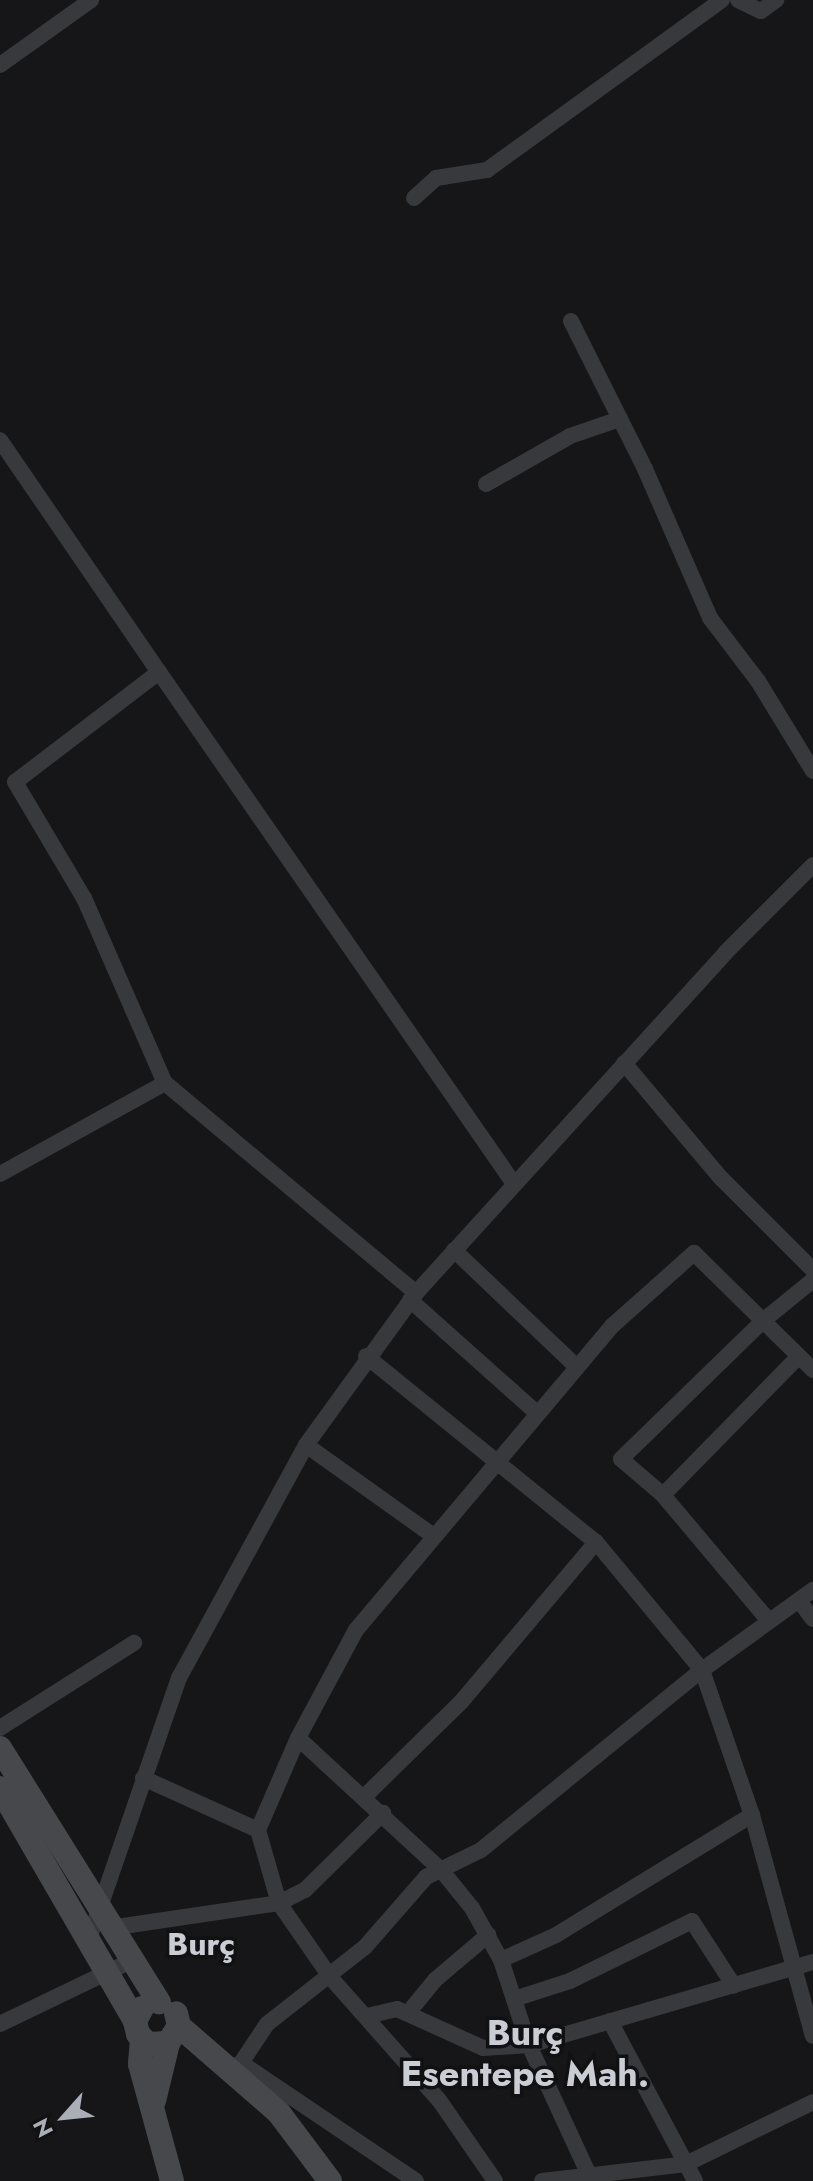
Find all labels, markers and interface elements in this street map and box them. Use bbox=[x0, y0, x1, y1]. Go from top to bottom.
district label: Burç bbox=[167, 1925, 235, 1963]
district label: Burç Esentepe Mah. bbox=[401, 2010, 649, 2095]
north arrow bbox=[24, 2077, 104, 2157]
text: N bbox=[24, 2113, 61, 2143]

